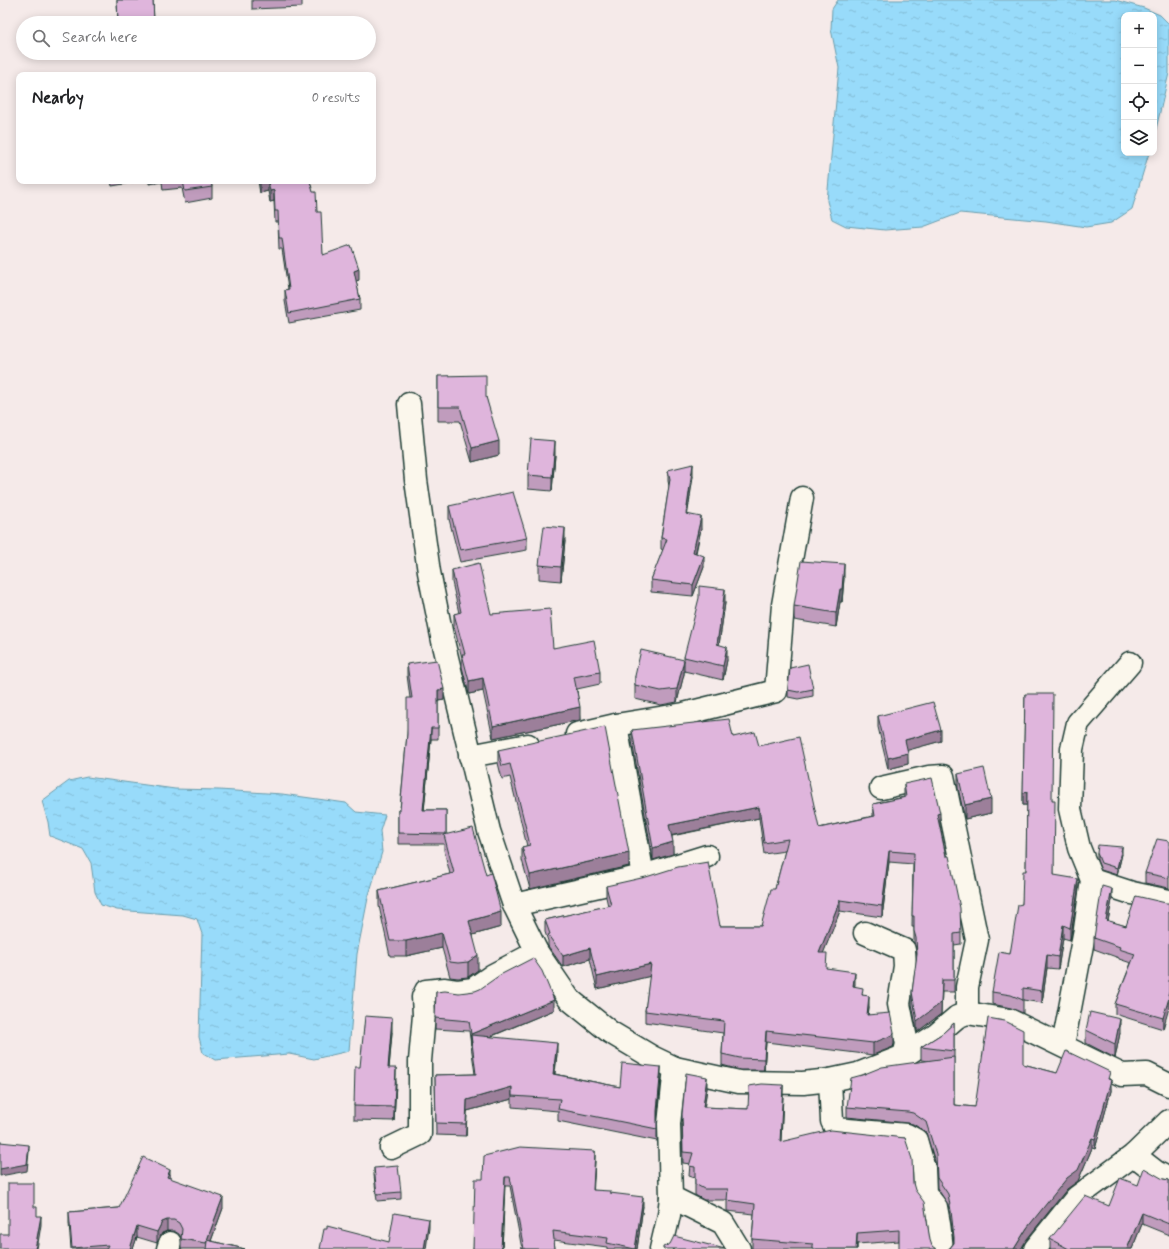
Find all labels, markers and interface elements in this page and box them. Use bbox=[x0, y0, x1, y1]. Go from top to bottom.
map controls bbox=[1121, 12, 1157, 156]
button: + bbox=[1121, 12, 1157, 48]
search box bbox=[16, 16, 376, 60]
icon: search bbox=[30, 27, 52, 49]
text: Search here bbox=[62, 28, 138, 48]
button: − bbox=[1121, 48, 1157, 84]
button: locate bbox=[1121, 84, 1157, 120]
text: Nearby bbox=[32, 87, 84, 109]
text: 0 results bbox=[312, 90, 360, 107]
button: layers bbox=[1121, 120, 1157, 156]

